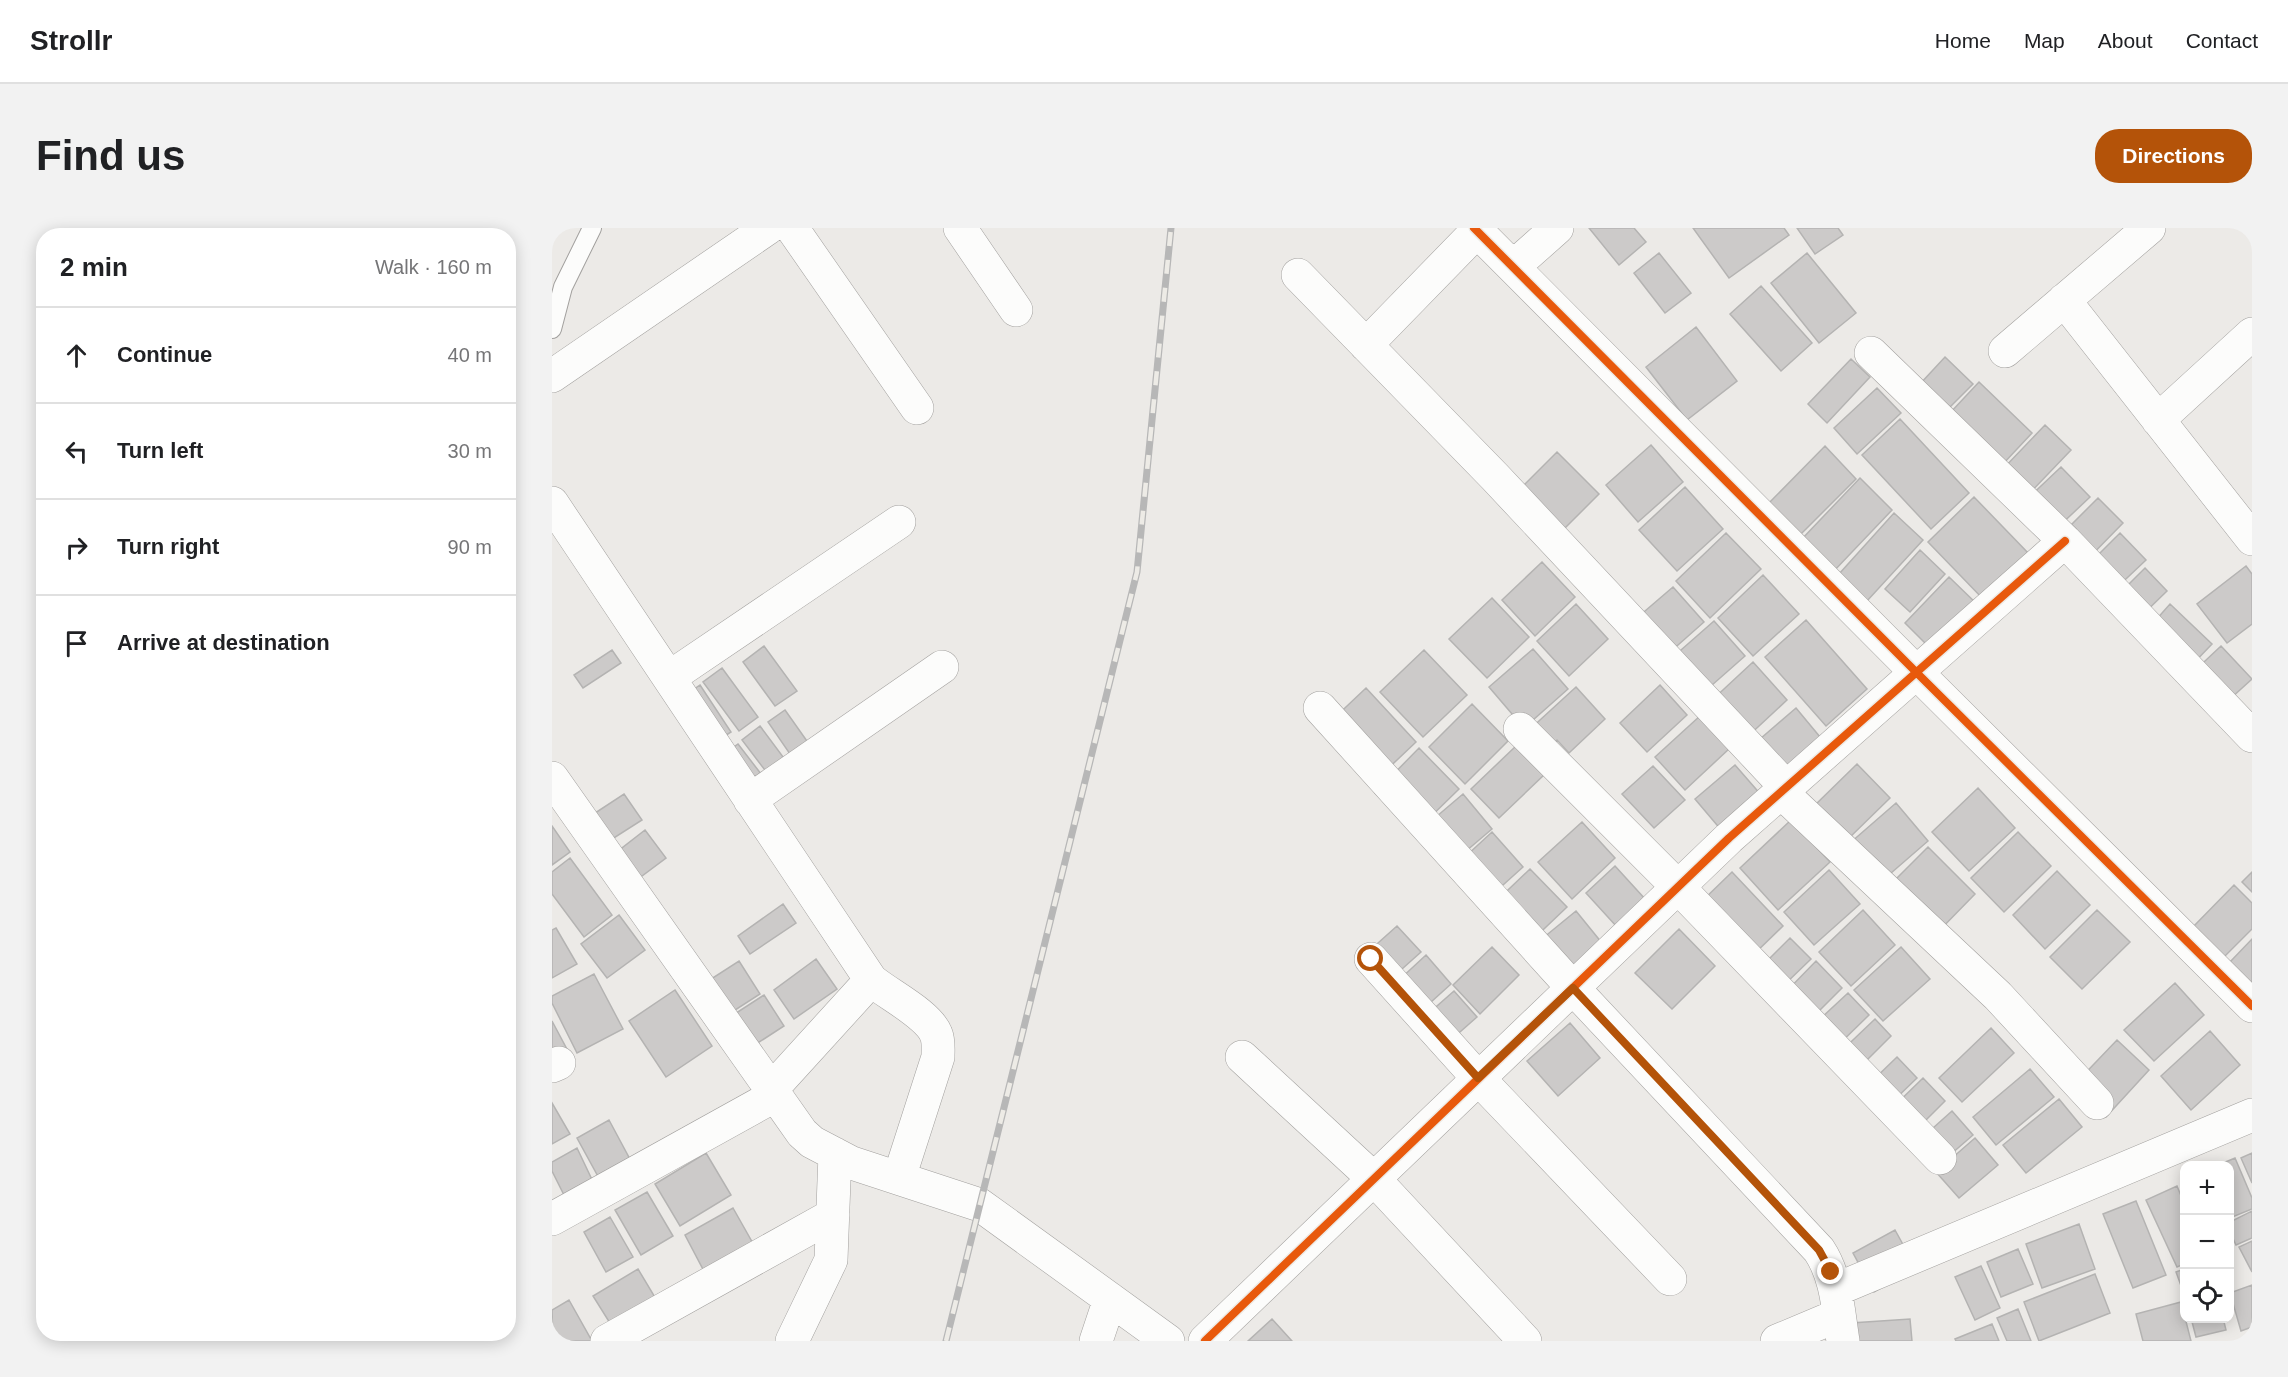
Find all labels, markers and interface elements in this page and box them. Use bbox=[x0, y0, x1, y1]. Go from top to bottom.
text: Strollr bbox=[30, 25, 112, 56]
text: Home bbox=[1935, 29, 1991, 52]
text: Map bbox=[2024, 29, 2065, 52]
text: About bbox=[2098, 29, 2153, 52]
text: Contact bbox=[2186, 29, 2258, 52]
button: Directions bbox=[2095, 129, 2252, 183]
text: Find us bbox=[36, 132, 185, 179]
text: 2 min bbox=[60, 252, 128, 282]
text: Walk · 160 m bbox=[375, 256, 492, 278]
icon: ahead bbox=[60, 339, 93, 372]
text: Continue bbox=[117, 342, 212, 367]
text: 40 m bbox=[448, 344, 492, 366]
icon: left bbox=[60, 435, 93, 468]
text: Turn left bbox=[117, 438, 203, 463]
text: 30 m bbox=[448, 440, 492, 462]
icon: right bbox=[60, 531, 93, 564]
text: Turn right bbox=[117, 534, 219, 559]
text: 90 m bbox=[448, 536, 492, 558]
icon: arrive bbox=[60, 627, 93, 660]
text: Arrive at destination bbox=[117, 630, 330, 655]
route start bbox=[1357, 945, 1383, 971]
map controls bbox=[2180, 1161, 2234, 1323]
button: + bbox=[2180, 1161, 2234, 1215]
button: − bbox=[2180, 1215, 2234, 1269]
route end bbox=[1817, 1258, 1843, 1284]
button: locate bbox=[2180, 1269, 2234, 1323]

